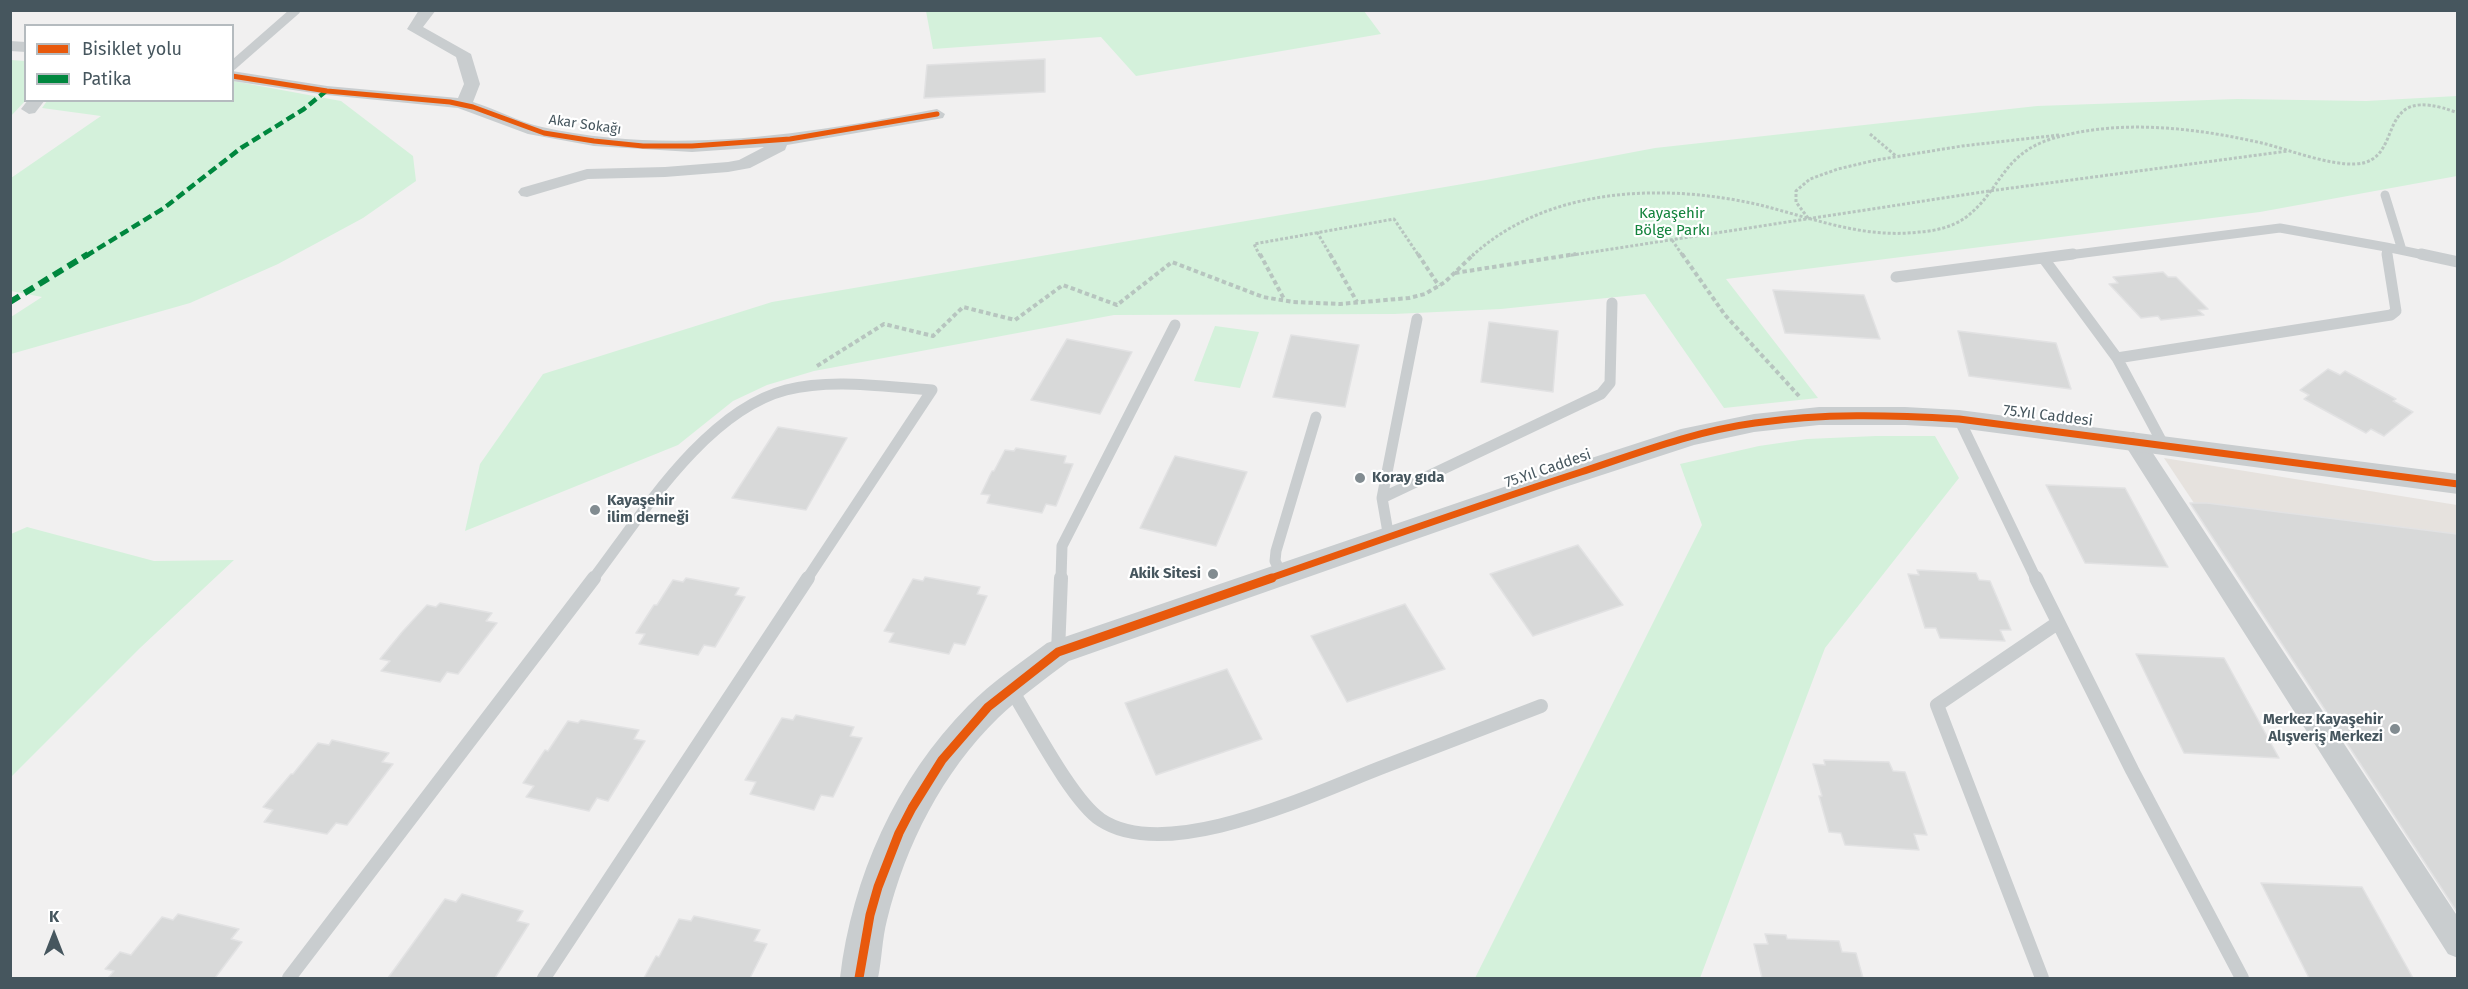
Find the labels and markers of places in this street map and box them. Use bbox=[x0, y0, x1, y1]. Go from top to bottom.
place label: Koray gıda bbox=[1372, 469, 1445, 487]
marker: Koray gıda bbox=[1353, 471, 1367, 485]
place label: Kayaşehir ilim derneği bbox=[607, 492, 689, 527]
marker: Kayaşehir ilim derneği bbox=[588, 503, 602, 517]
place label: Akik Sitesi bbox=[1130, 565, 1201, 583]
marker: Akik Sitesi bbox=[1206, 567, 1220, 581]
place label: Merkez Kayaşehir Alışveriş Merkezi bbox=[2263, 711, 2383, 746]
marker: Merkez Kayaşehir Alışveriş Merkezi bbox=[2388, 722, 2402, 736]

